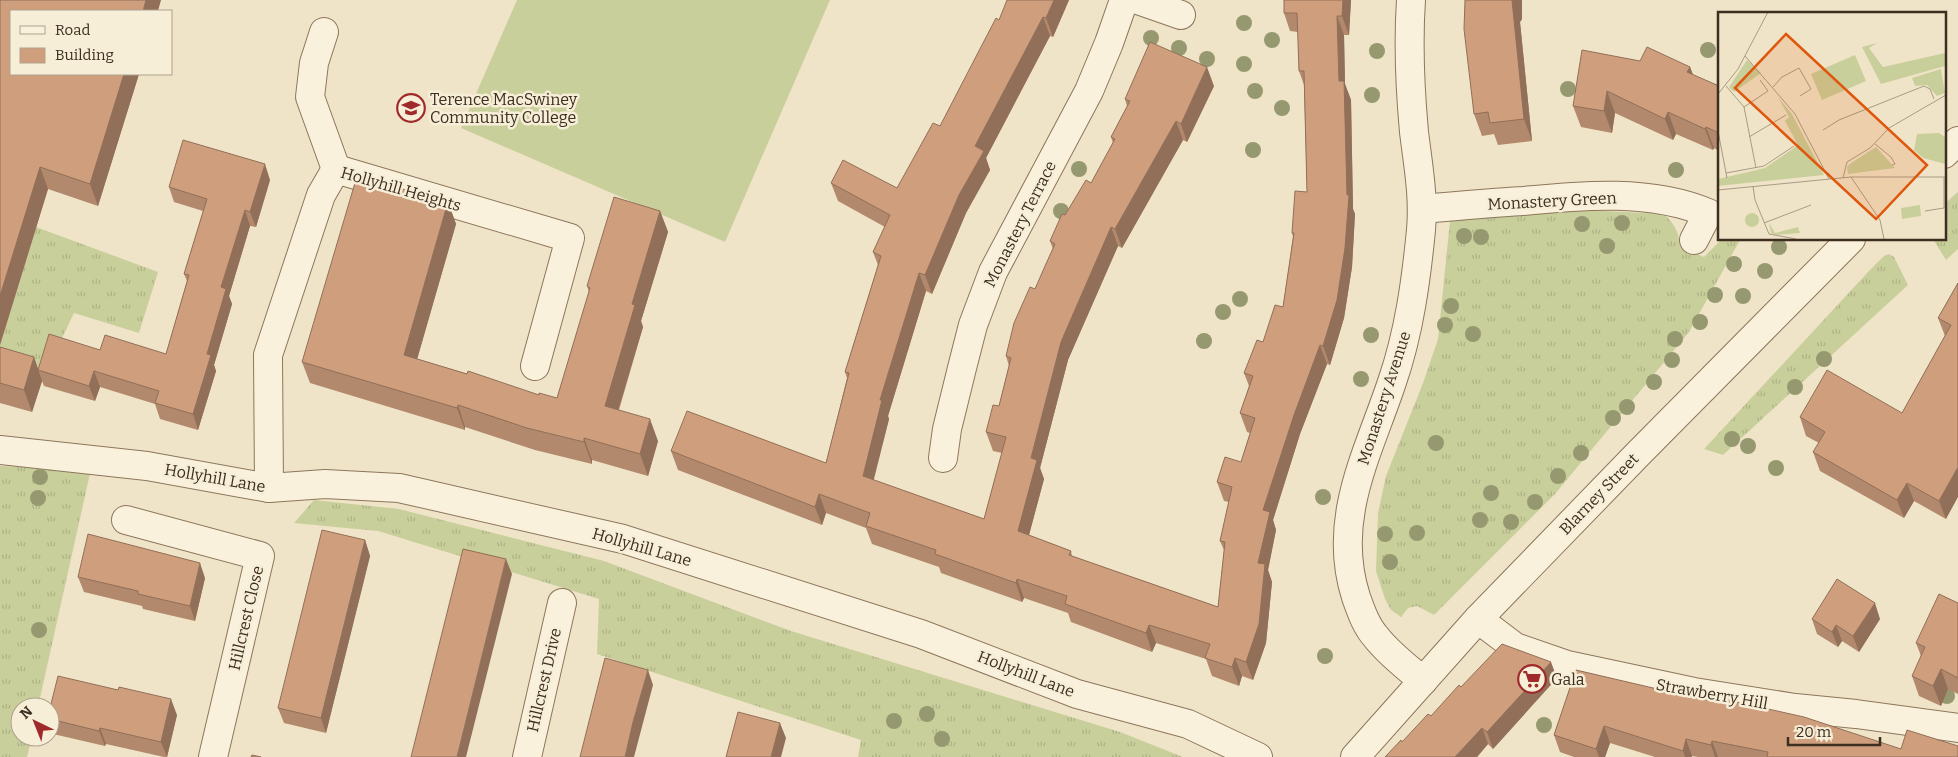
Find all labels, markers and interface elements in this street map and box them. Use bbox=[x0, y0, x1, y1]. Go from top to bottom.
legend bbox=[10, 10, 172, 75]
inset map bbox=[1718, 12, 1946, 240]
text: Road bbox=[55, 21, 90, 39]
text: Building bbox=[55, 46, 114, 64]
place label: Terence MacSwiney Community College bbox=[430, 90, 578, 127]
school or university icon: Terence MacSwiney Community College bbox=[396, 93, 426, 123]
street label: Monastery Terrace bbox=[980, 158, 1060, 290]
street label: Hollyhill Heights bbox=[339, 163, 463, 215]
street label: Monastery Green bbox=[1487, 188, 1617, 214]
street label: Monastery Avenue bbox=[1353, 329, 1415, 467]
street label: Blarney Street bbox=[1556, 449, 1643, 539]
street label: Hollyhill Lane bbox=[163, 460, 267, 496]
street label: Hollyhill Lane bbox=[590, 524, 694, 570]
street label: Hillcrest Close bbox=[225, 564, 267, 672]
street label: Hillcrest Drive bbox=[523, 626, 565, 734]
street label: Hollyhill Lane bbox=[975, 647, 1077, 701]
supermarket icon: Gala bbox=[1517, 664, 1547, 694]
place label: Gala bbox=[1551, 670, 1585, 689]
street label: Strawberry Hill bbox=[1655, 675, 1770, 713]
north arrow bbox=[10, 697, 60, 747]
text: N bbox=[17, 703, 36, 723]
scale bar bbox=[1788, 714, 1880, 746]
text: 20 m bbox=[1796, 723, 1832, 741]

